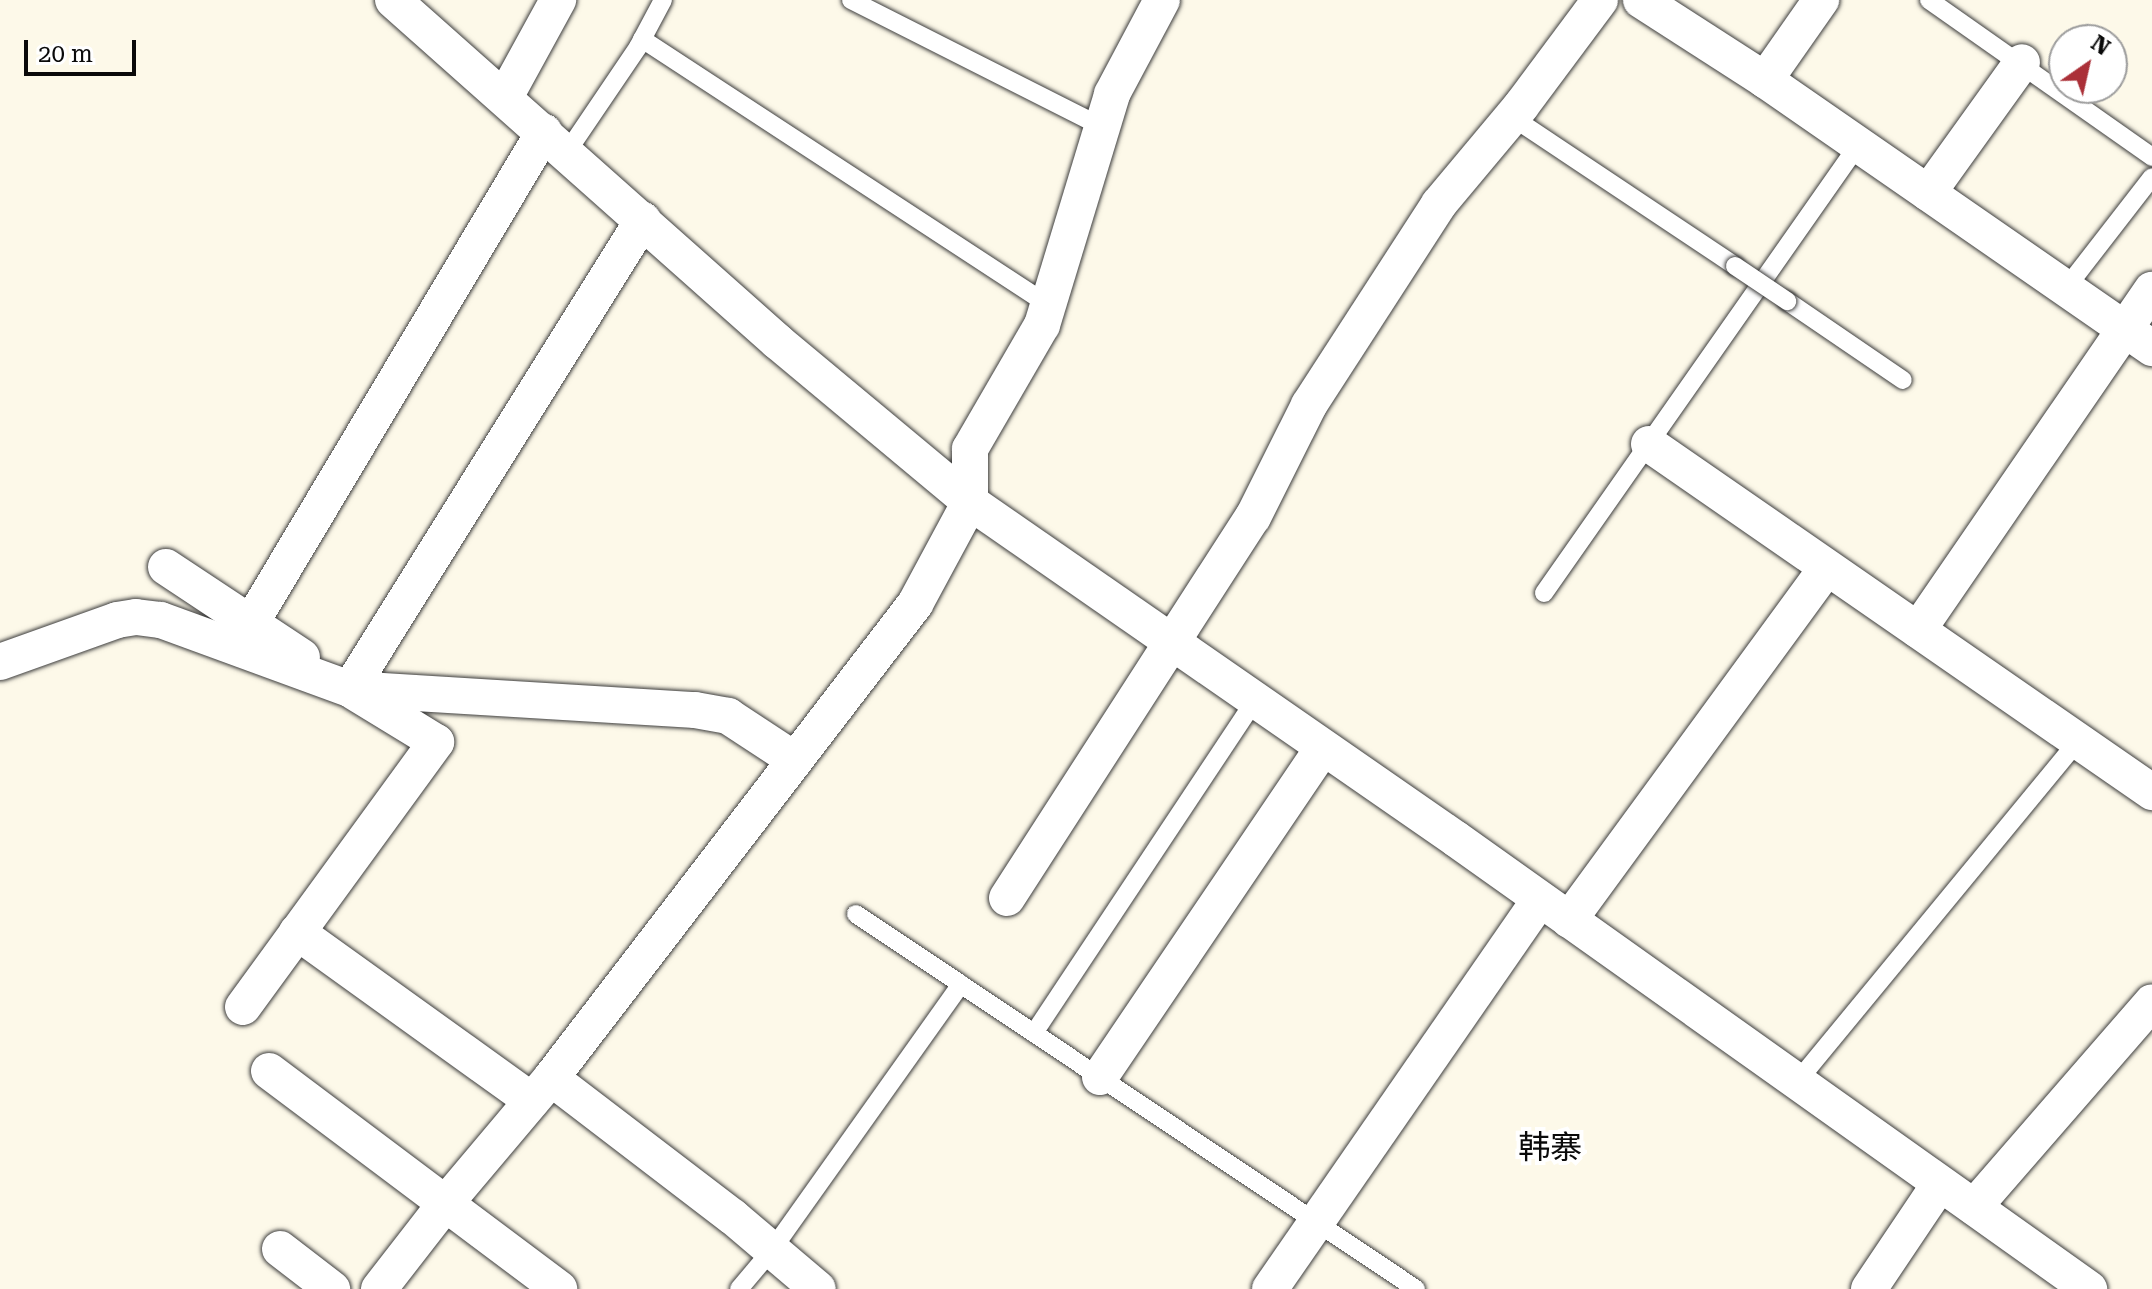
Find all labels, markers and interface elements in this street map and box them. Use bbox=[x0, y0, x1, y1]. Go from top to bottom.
scale bar bbox=[28, 24, 140, 74]
north arrow bbox=[2048, 24, 2128, 104]
text: N bbox=[2087, 30, 2115, 60]
text: 20 m bbox=[38, 40, 93, 68]
district label: 韩寨 bbox=[1518, 1128, 1582, 1166]

